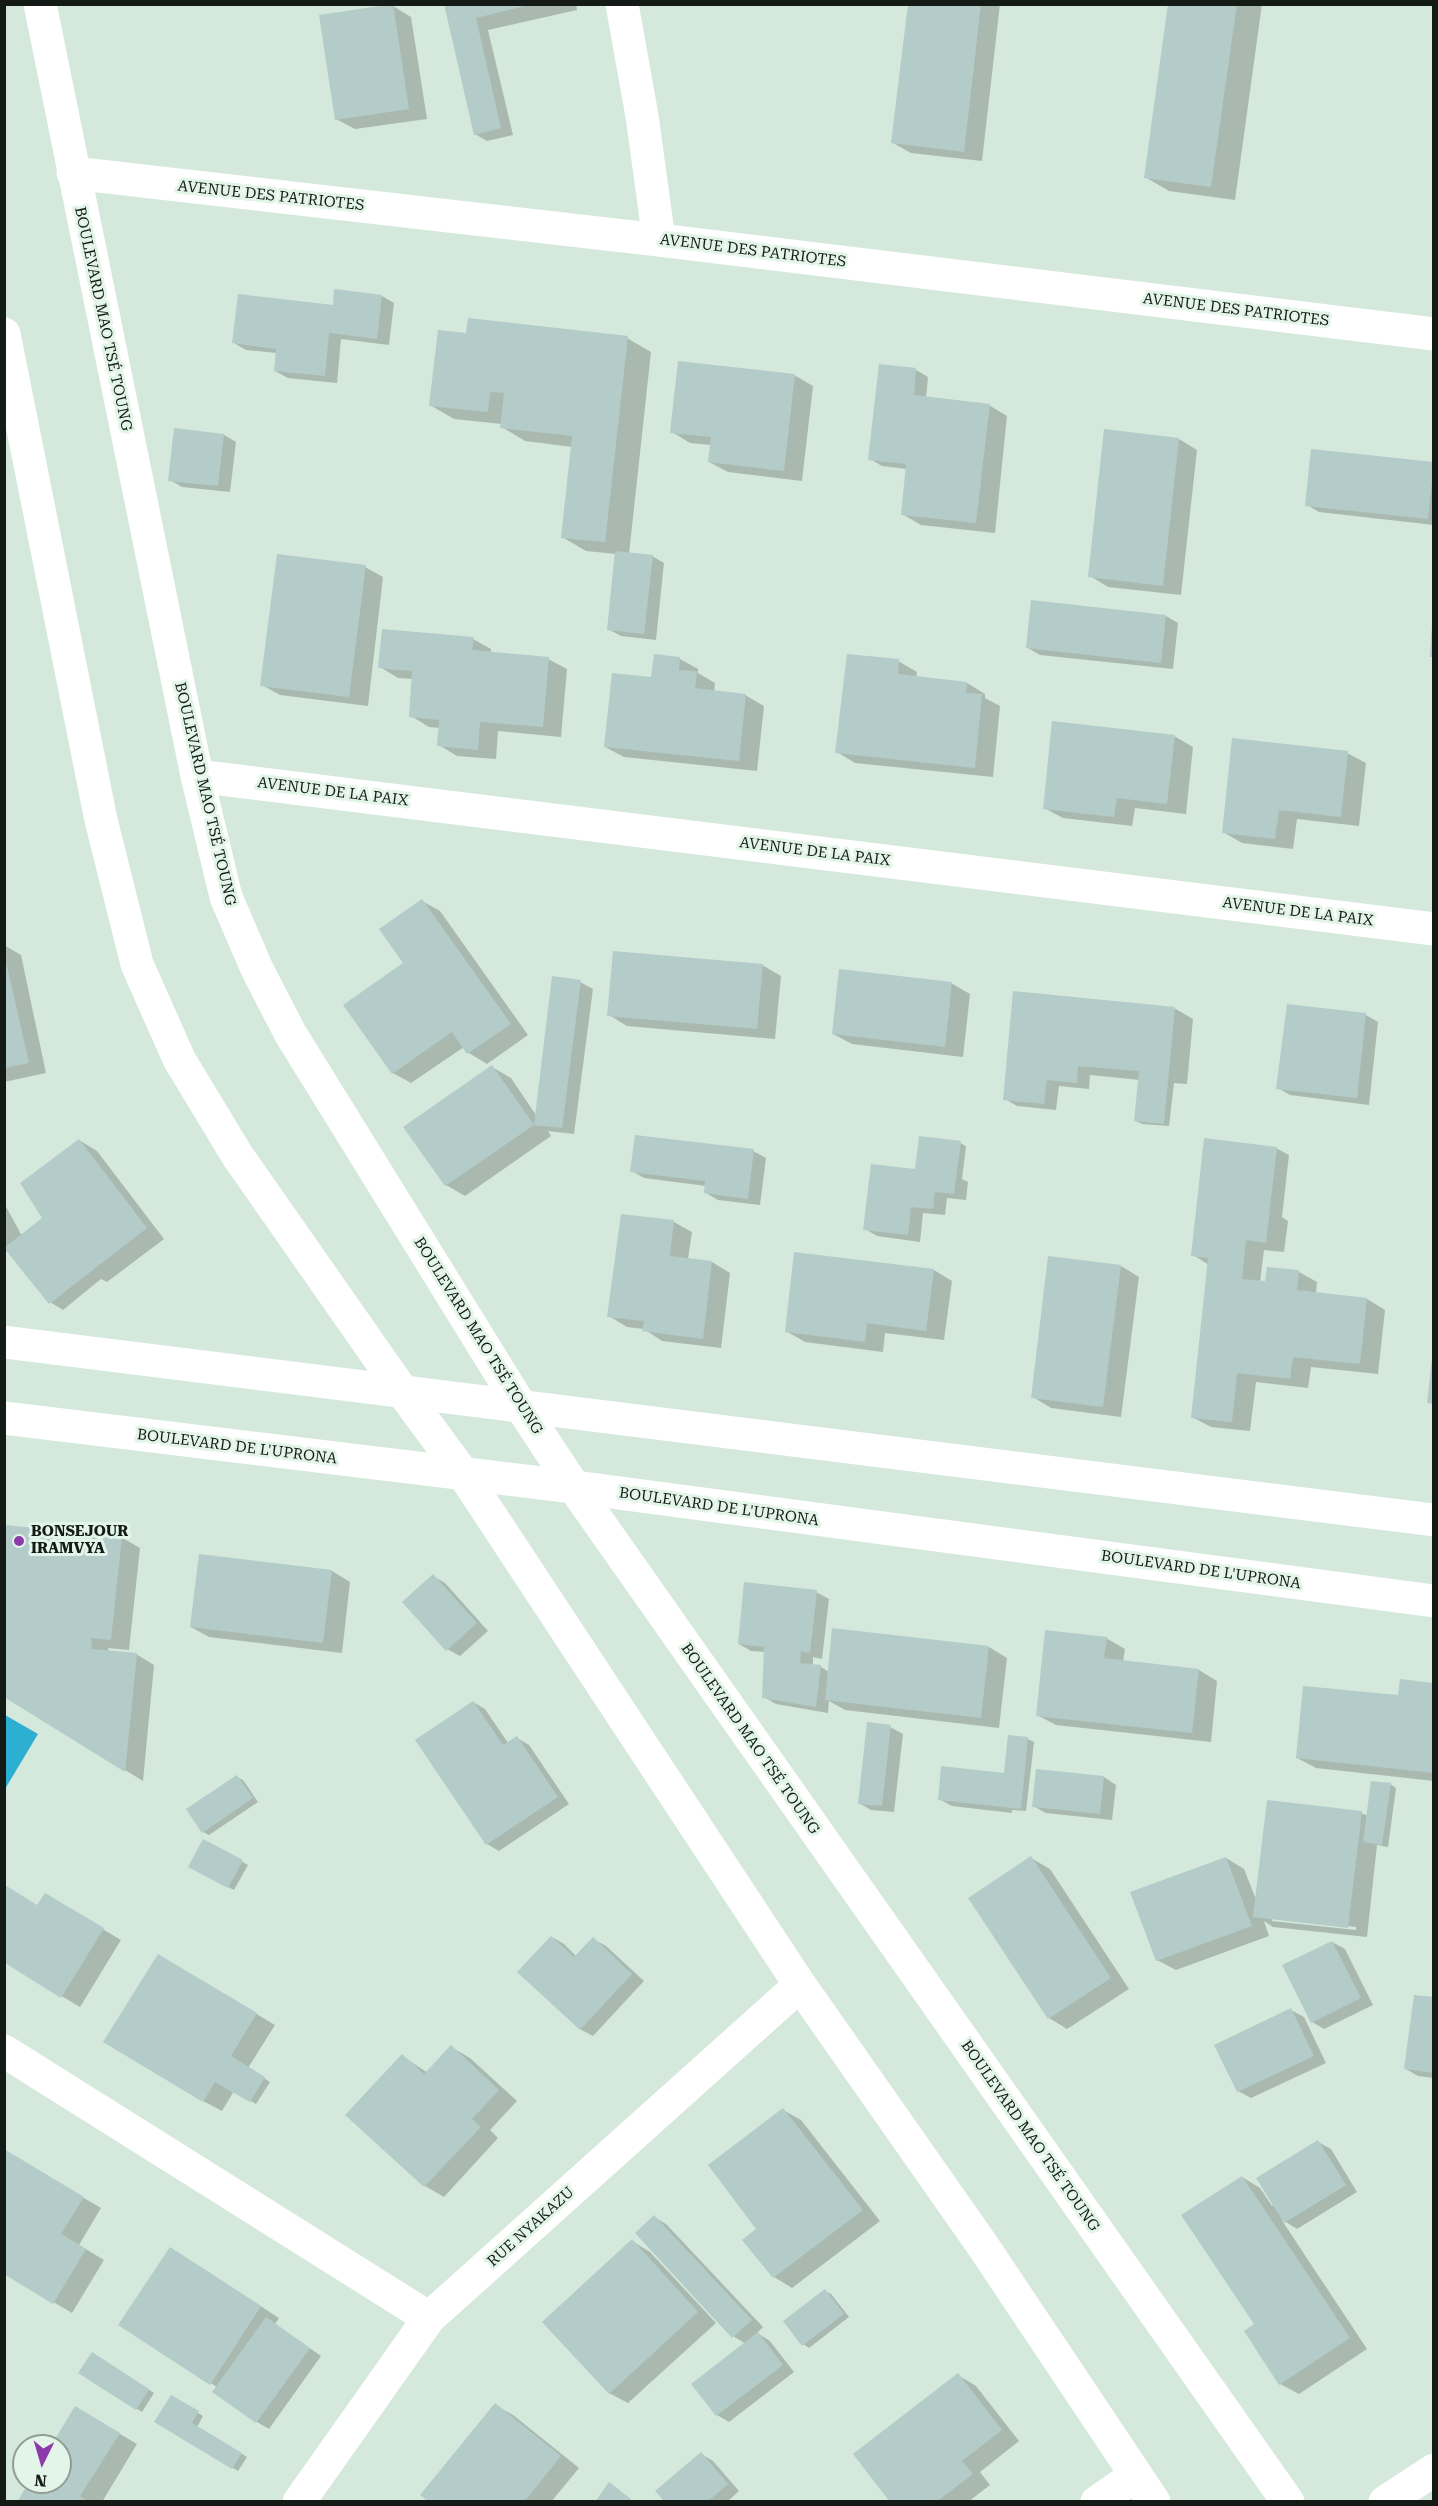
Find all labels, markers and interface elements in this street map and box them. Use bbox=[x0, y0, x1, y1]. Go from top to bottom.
street label: AVENUE DES PATRIOTES bbox=[177, 177, 365, 215]
street label: BOULEVARD MAO TSÉ TOUNG bbox=[70, 205, 136, 433]
street label: AVENUE DES PATRIOTES bbox=[659, 231, 847, 271]
street label: AVENUE DES PATRIOTES bbox=[1142, 290, 1330, 330]
street label: BOULEVARD MAO TSÉ TOUNG bbox=[170, 680, 240, 908]
street label: AVENUE DE LA PAIX bbox=[256, 774, 410, 810]
street label: AVENUE DE LA PAIX bbox=[738, 834, 892, 870]
street label: AVENUE DE LA PAIX bbox=[1221, 894, 1375, 930]
street label: BOULEVARD MAO TSÉ TOUNG bbox=[410, 1234, 546, 1438]
street label: BOULEVARD DE L'UPRONA bbox=[136, 1426, 338, 1468]
street label: BOULEVARD DE L'UPRONA bbox=[618, 1484, 820, 1530]
place label: BONSEJOUR IRAMVYA bbox=[31, 1523, 128, 1558]
marker: BONSEJOUR IRAMVYA bbox=[12, 1534, 26, 1548]
street label: BOULEVARD DE L'UPRONA bbox=[1100, 1547, 1302, 1593]
street label: BOULEVARD MAO TSÉ TOUNG bbox=[677, 1640, 823, 1838]
street label: BOULEVARD MAO TSÉ TOUNG bbox=[957, 2037, 1103, 2235]
street label: RUE NYAKAZU bbox=[484, 2183, 578, 2271]
north arrow bbox=[12, 2434, 72, 2494]
text: N bbox=[34, 2470, 48, 2490]

